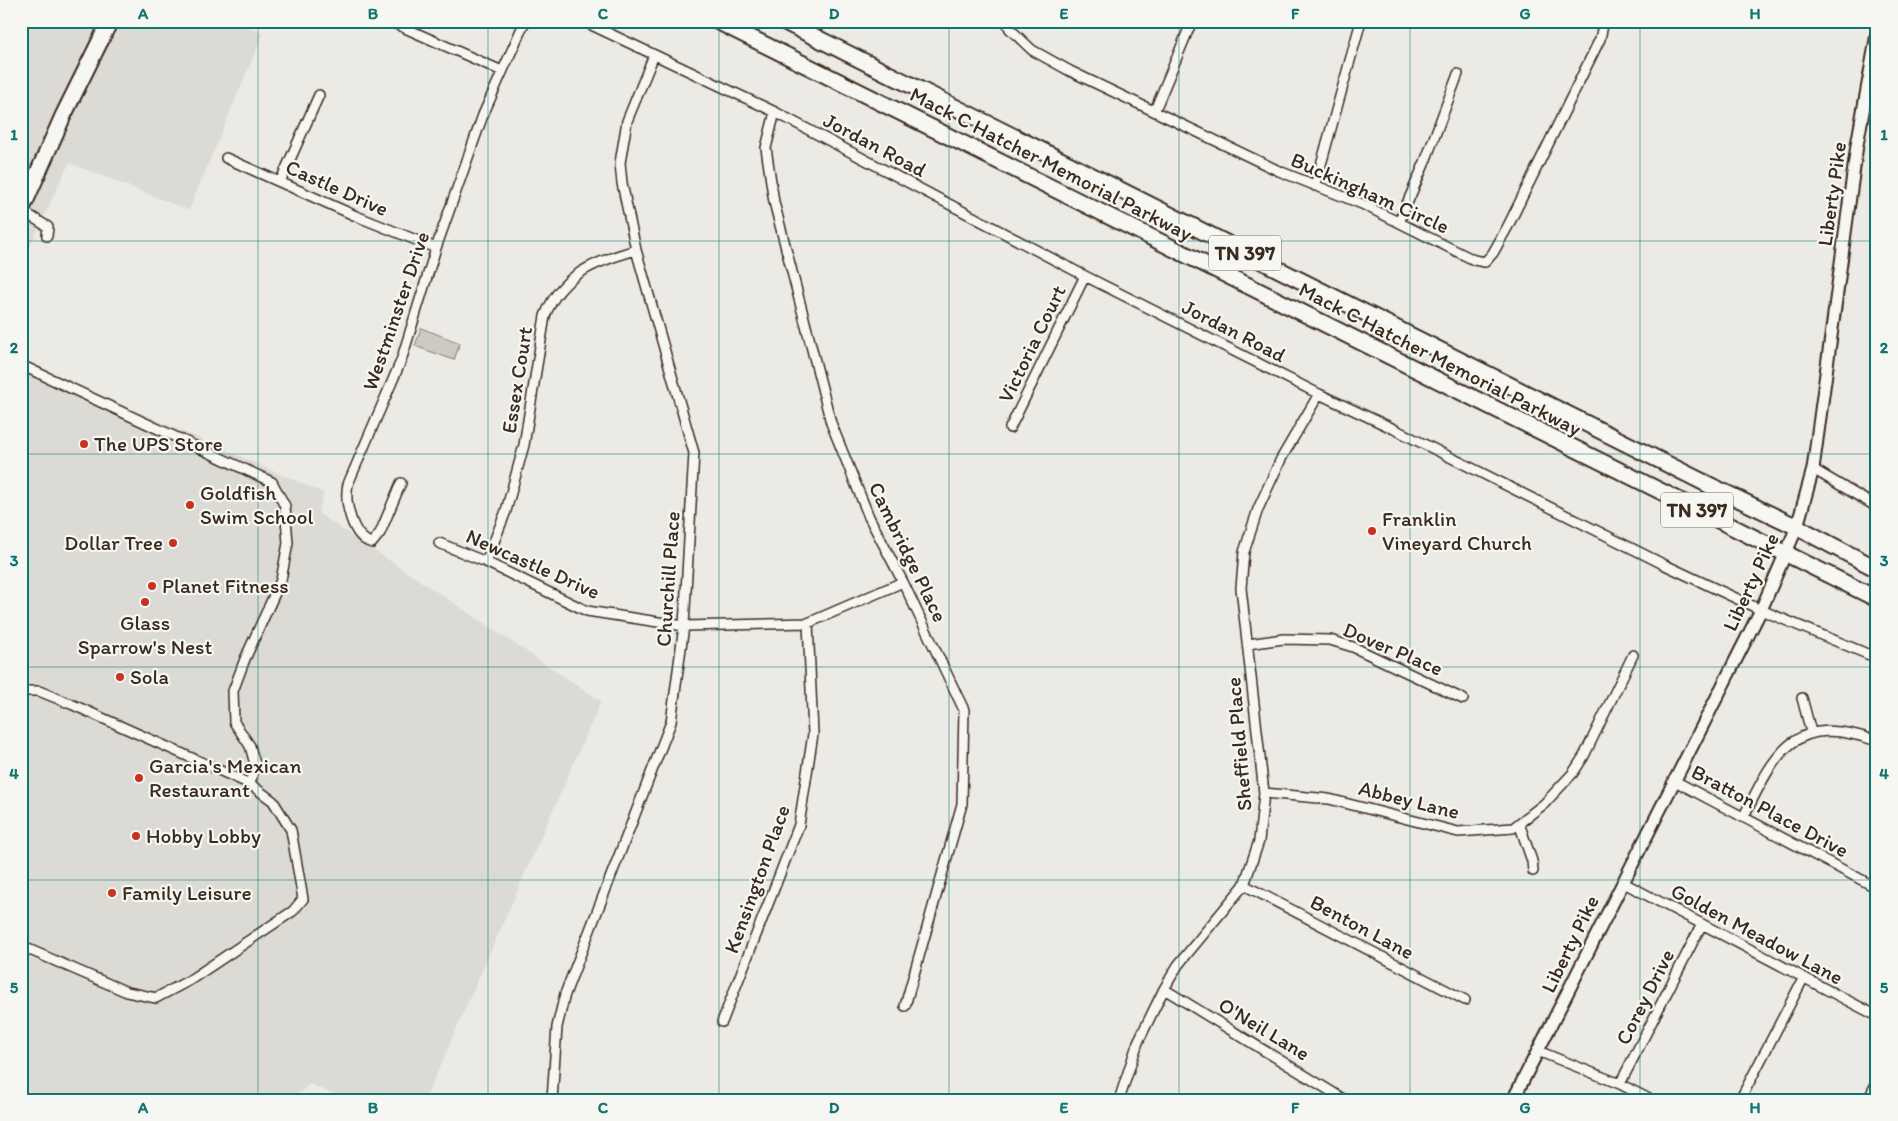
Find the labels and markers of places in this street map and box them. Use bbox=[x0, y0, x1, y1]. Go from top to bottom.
place label: The UPS Store bbox=[94, 431, 223, 456]
marker: The UPS Store bbox=[78, 438, 90, 450]
place label: Goldfish Swim School bbox=[200, 480, 313, 529]
marker: Goldfish Swim School bbox=[184, 499, 196, 511]
place label: Franklin Vineyard Church bbox=[1382, 506, 1532, 555]
marker: Franklin Vineyard Church bbox=[1366, 525, 1378, 537]
place label: Dollar Tree bbox=[64, 530, 163, 555]
marker: Dollar Tree bbox=[167, 537, 179, 549]
place label: Planet Fitness bbox=[162, 573, 289, 598]
marker: Planet Fitness bbox=[146, 580, 158, 592]
marker: Glass Sparrow's Nest bbox=[139, 596, 151, 608]
place label: Glass Sparrow's Nest bbox=[78, 610, 212, 659]
place label: Sola bbox=[130, 664, 169, 689]
marker: Sola bbox=[114, 671, 126, 683]
place label: Garcia's Mexican Restaurant bbox=[149, 753, 301, 802]
marker: Garcia's Mexican Restaurant bbox=[133, 772, 145, 784]
place label: Hobby Lobby bbox=[146, 823, 261, 848]
marker: Hobby Lobby bbox=[130, 830, 142, 842]
place label: Family Leisure bbox=[122, 880, 252, 905]
marker: Family Leisure bbox=[106, 887, 118, 899]

